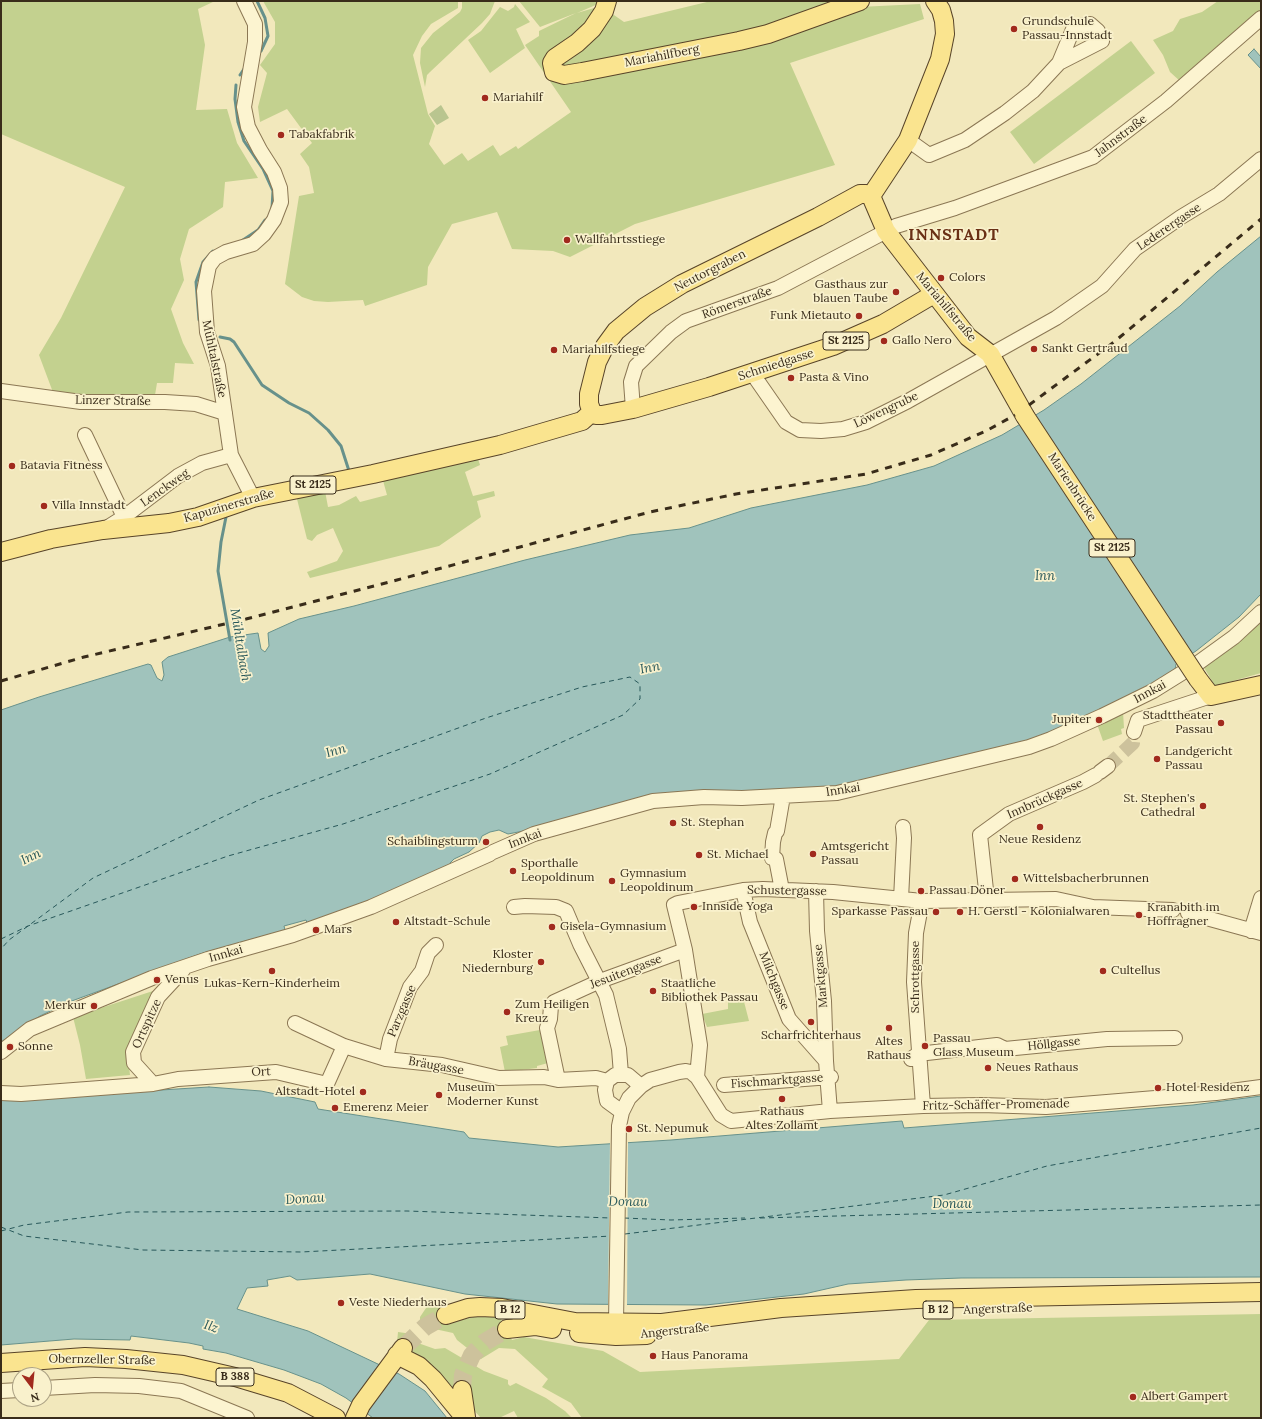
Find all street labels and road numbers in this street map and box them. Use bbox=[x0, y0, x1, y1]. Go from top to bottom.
street label: Mariahilfberg bbox=[623, 42, 701, 70]
street label: Jahnstraße bbox=[1092, 112, 1150, 160]
street label: Lederergasse bbox=[1134, 200, 1204, 254]
street label: Neutorgraben bbox=[672, 247, 748, 295]
street label: Mariahilfstraße bbox=[913, 269, 979, 345]
street label: Römerstraße bbox=[700, 284, 774, 322]
street label: Mühltalstraße bbox=[199, 319, 229, 399]
road number: St 2125 bbox=[823, 332, 869, 350]
street label: Schmiedgasse bbox=[736, 346, 816, 384]
street label: Löwengrube bbox=[851, 389, 921, 431]
street label: Linzer Straße bbox=[75, 393, 151, 409]
street label: Marienbrücke bbox=[1045, 450, 1099, 524]
street label: Lenckweg bbox=[138, 466, 192, 510]
road number: St 2125 bbox=[290, 476, 336, 494]
street label: Kapuzinerstraße bbox=[182, 486, 276, 526]
road number: St 2125 bbox=[1089, 539, 1135, 557]
street label: Innkai bbox=[1131, 678, 1169, 706]
street label: Innbrückgasse bbox=[1005, 776, 1085, 822]
street label: Innkai bbox=[825, 780, 861, 800]
street label: Innkai bbox=[506, 826, 544, 852]
street label: Schustergasse bbox=[747, 883, 827, 899]
street label: Schrottgasse bbox=[909, 941, 923, 1013]
street label: Innkai bbox=[207, 942, 245, 966]
street label: Marktgasse bbox=[811, 944, 831, 1008]
street label: Milchgasse bbox=[756, 950, 792, 1012]
street label: Jesuitengasse bbox=[588, 952, 664, 992]
street label: Parzgasse bbox=[385, 983, 419, 1039]
street label: Ortspitze bbox=[129, 997, 165, 1051]
street label: Höllgasse bbox=[1027, 1034, 1081, 1054]
street label: Bräugasse bbox=[407, 1054, 465, 1078]
street label: Ort bbox=[251, 1064, 271, 1080]
street label: Fischmarktgasse bbox=[730, 1071, 824, 1091]
street label: Fritz-Schäffer-Promenade bbox=[922, 1097, 1070, 1113]
road number: B 12 bbox=[495, 1301, 525, 1319]
road number: B 12 bbox=[923, 1301, 953, 1319]
street label: Angerstraße bbox=[963, 1301, 1033, 1317]
street label: Angerstraße bbox=[640, 1320, 710, 1342]
street label: Obernzeller Straße bbox=[48, 1352, 156, 1368]
road number: B 388 bbox=[216, 1368, 254, 1386]

